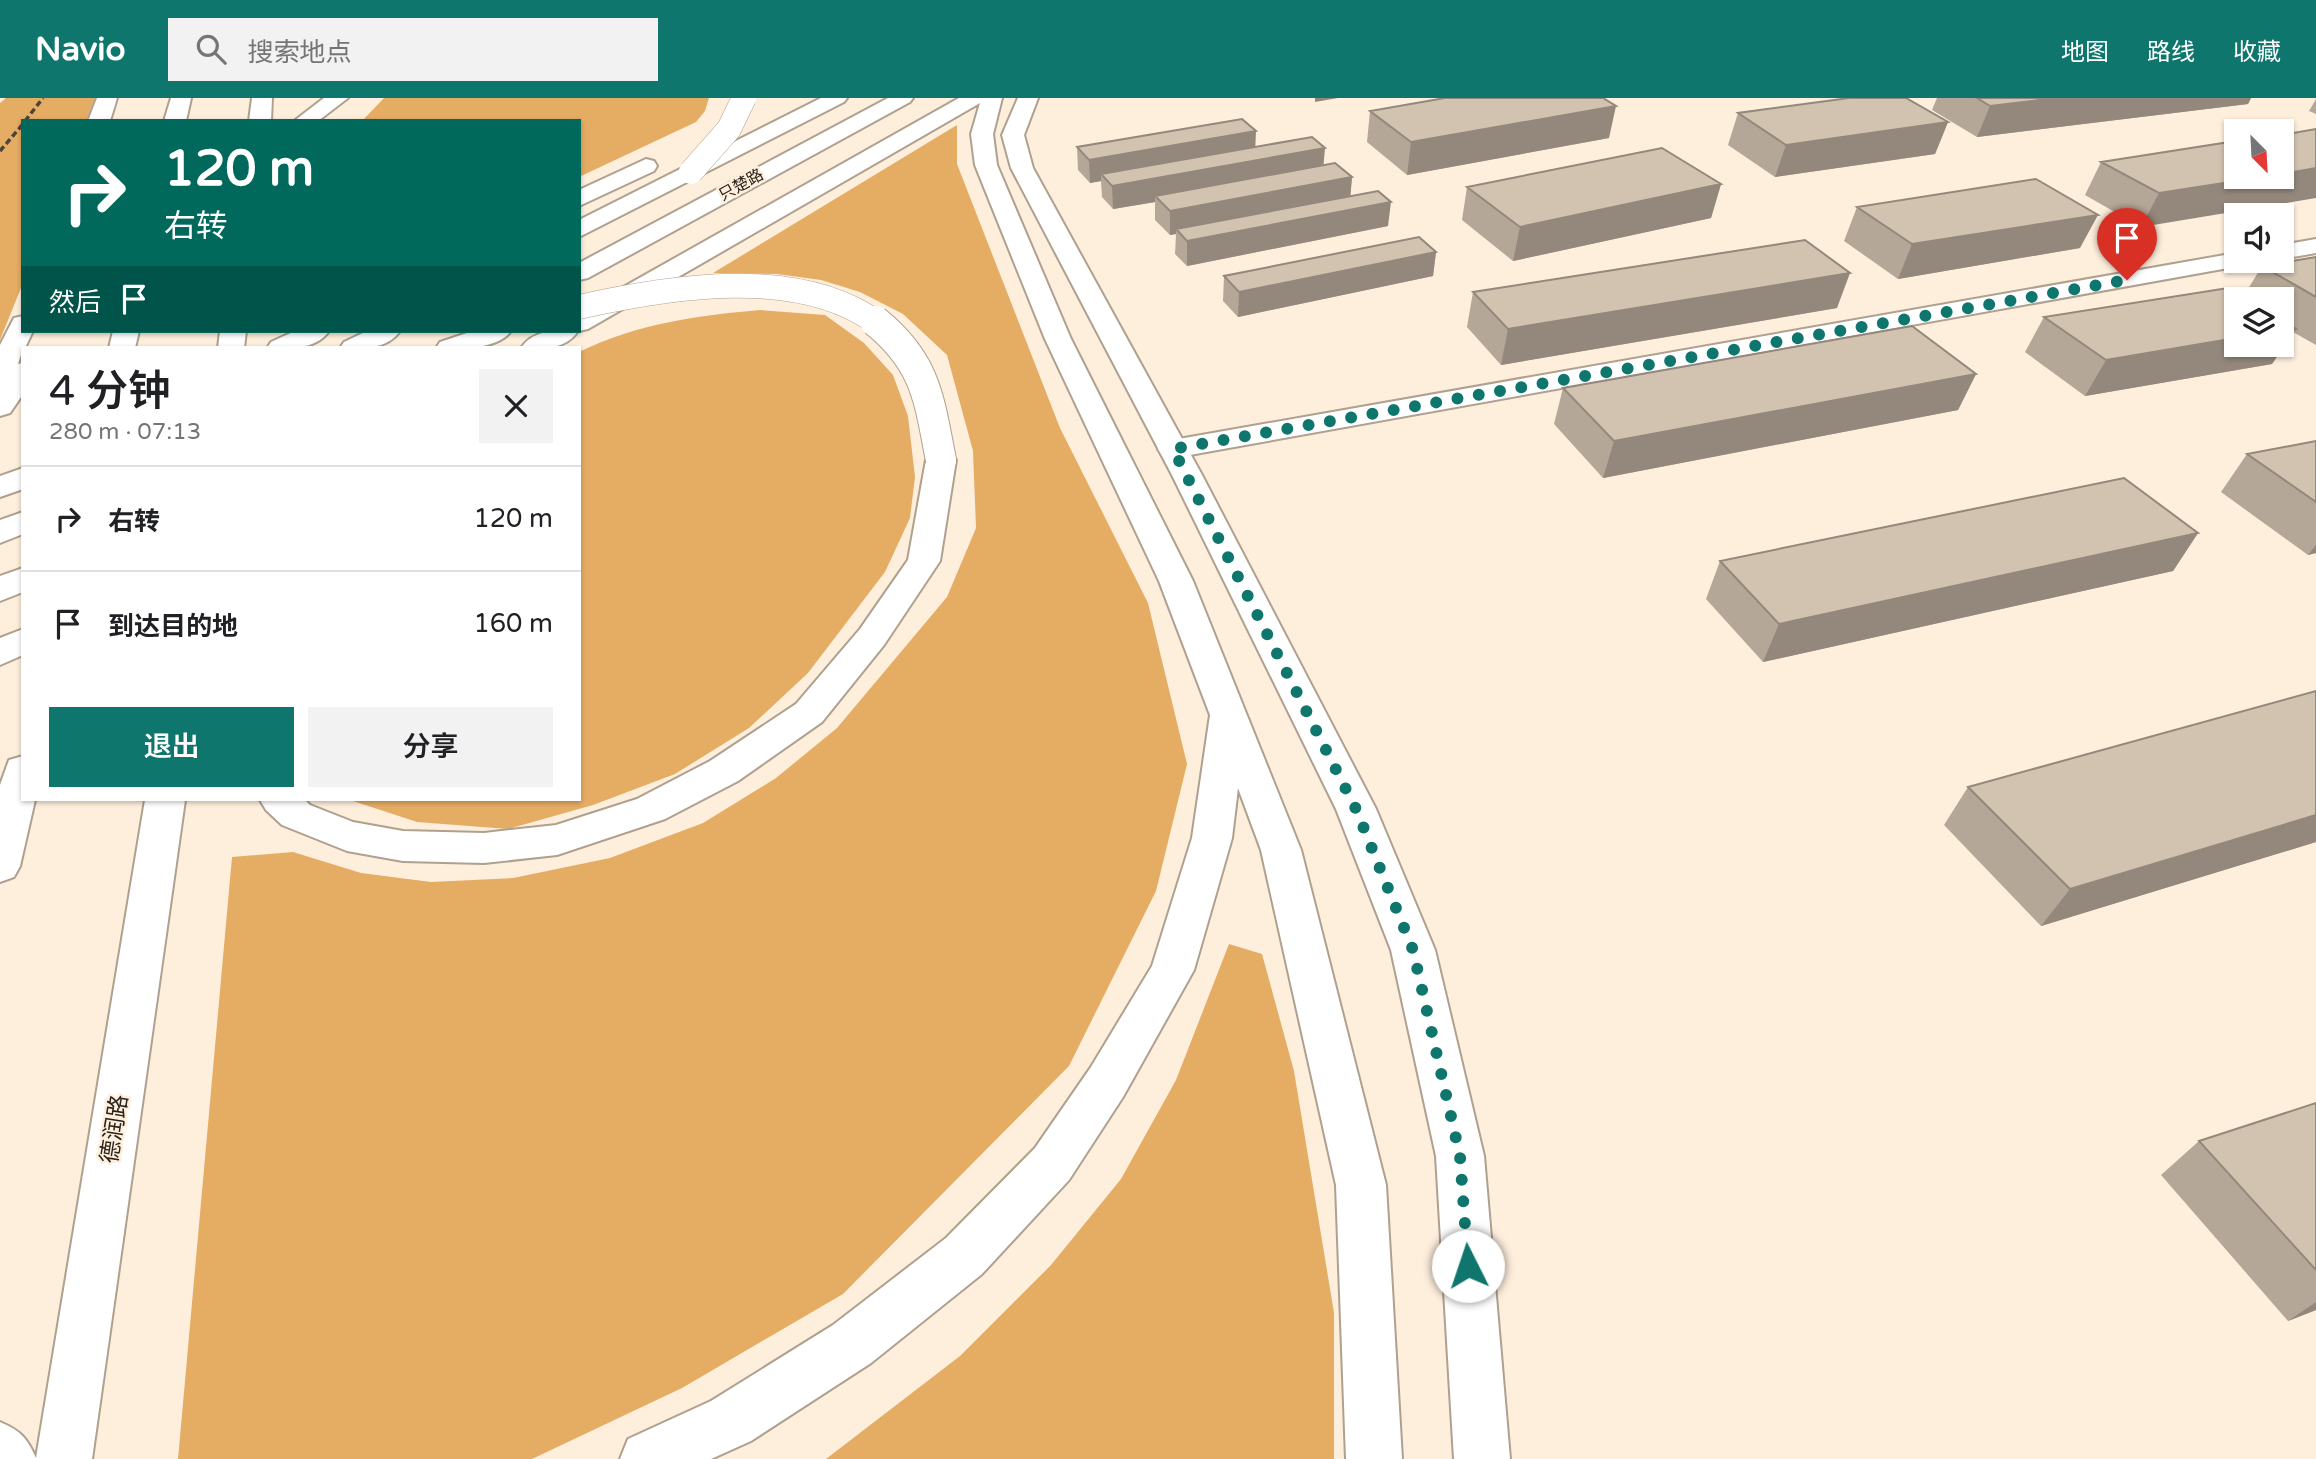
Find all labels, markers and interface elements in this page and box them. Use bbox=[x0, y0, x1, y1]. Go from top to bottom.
search box bbox=[168, 18, 658, 81]
text: Navio bbox=[35, 30, 126, 69]
icon: search bbox=[192, 30, 230, 68]
text: 搜索地点 bbox=[248, 37, 352, 68]
text: 地图 bbox=[2061, 38, 2109, 67]
text: 路线 bbox=[2147, 38, 2195, 67]
text: 收藏 bbox=[2233, 38, 2281, 67]
north arrow bbox=[2224, 119, 2294, 189]
map controls bbox=[2224, 119, 2294, 357]
text: 120 m bbox=[164, 140, 314, 199]
icon: right bbox=[49, 147, 140, 238]
street label: 只楚路 bbox=[715, 165, 767, 205]
button: sound bbox=[2224, 203, 2294, 273]
text: 右转 bbox=[164, 208, 228, 246]
pin bbox=[2097, 208, 2157, 280]
icon: arrive bbox=[2108, 219, 2146, 257]
icon: arrive bbox=[115, 280, 153, 318]
text: 然后 bbox=[49, 287, 101, 318]
button: layers bbox=[2224, 287, 2294, 357]
text: 4 分钟 bbox=[49, 366, 170, 417]
button: close bbox=[479, 369, 553, 443]
text: 280 m · 07:13 bbox=[49, 418, 201, 446]
icon: right bbox=[49, 500, 87, 538]
text: 120 m bbox=[473, 503, 553, 534]
text: 右转 bbox=[108, 506, 160, 537]
icon: arrive bbox=[49, 605, 87, 643]
text: 160 m bbox=[473, 608, 553, 639]
text: 到达目的地 bbox=[108, 611, 238, 642]
button: 退出 bbox=[49, 707, 294, 787]
button: 分享 bbox=[308, 707, 553, 787]
street label: 德润路 bbox=[96, 1093, 134, 1165]
position arrow bbox=[1431, 1229, 1505, 1303]

